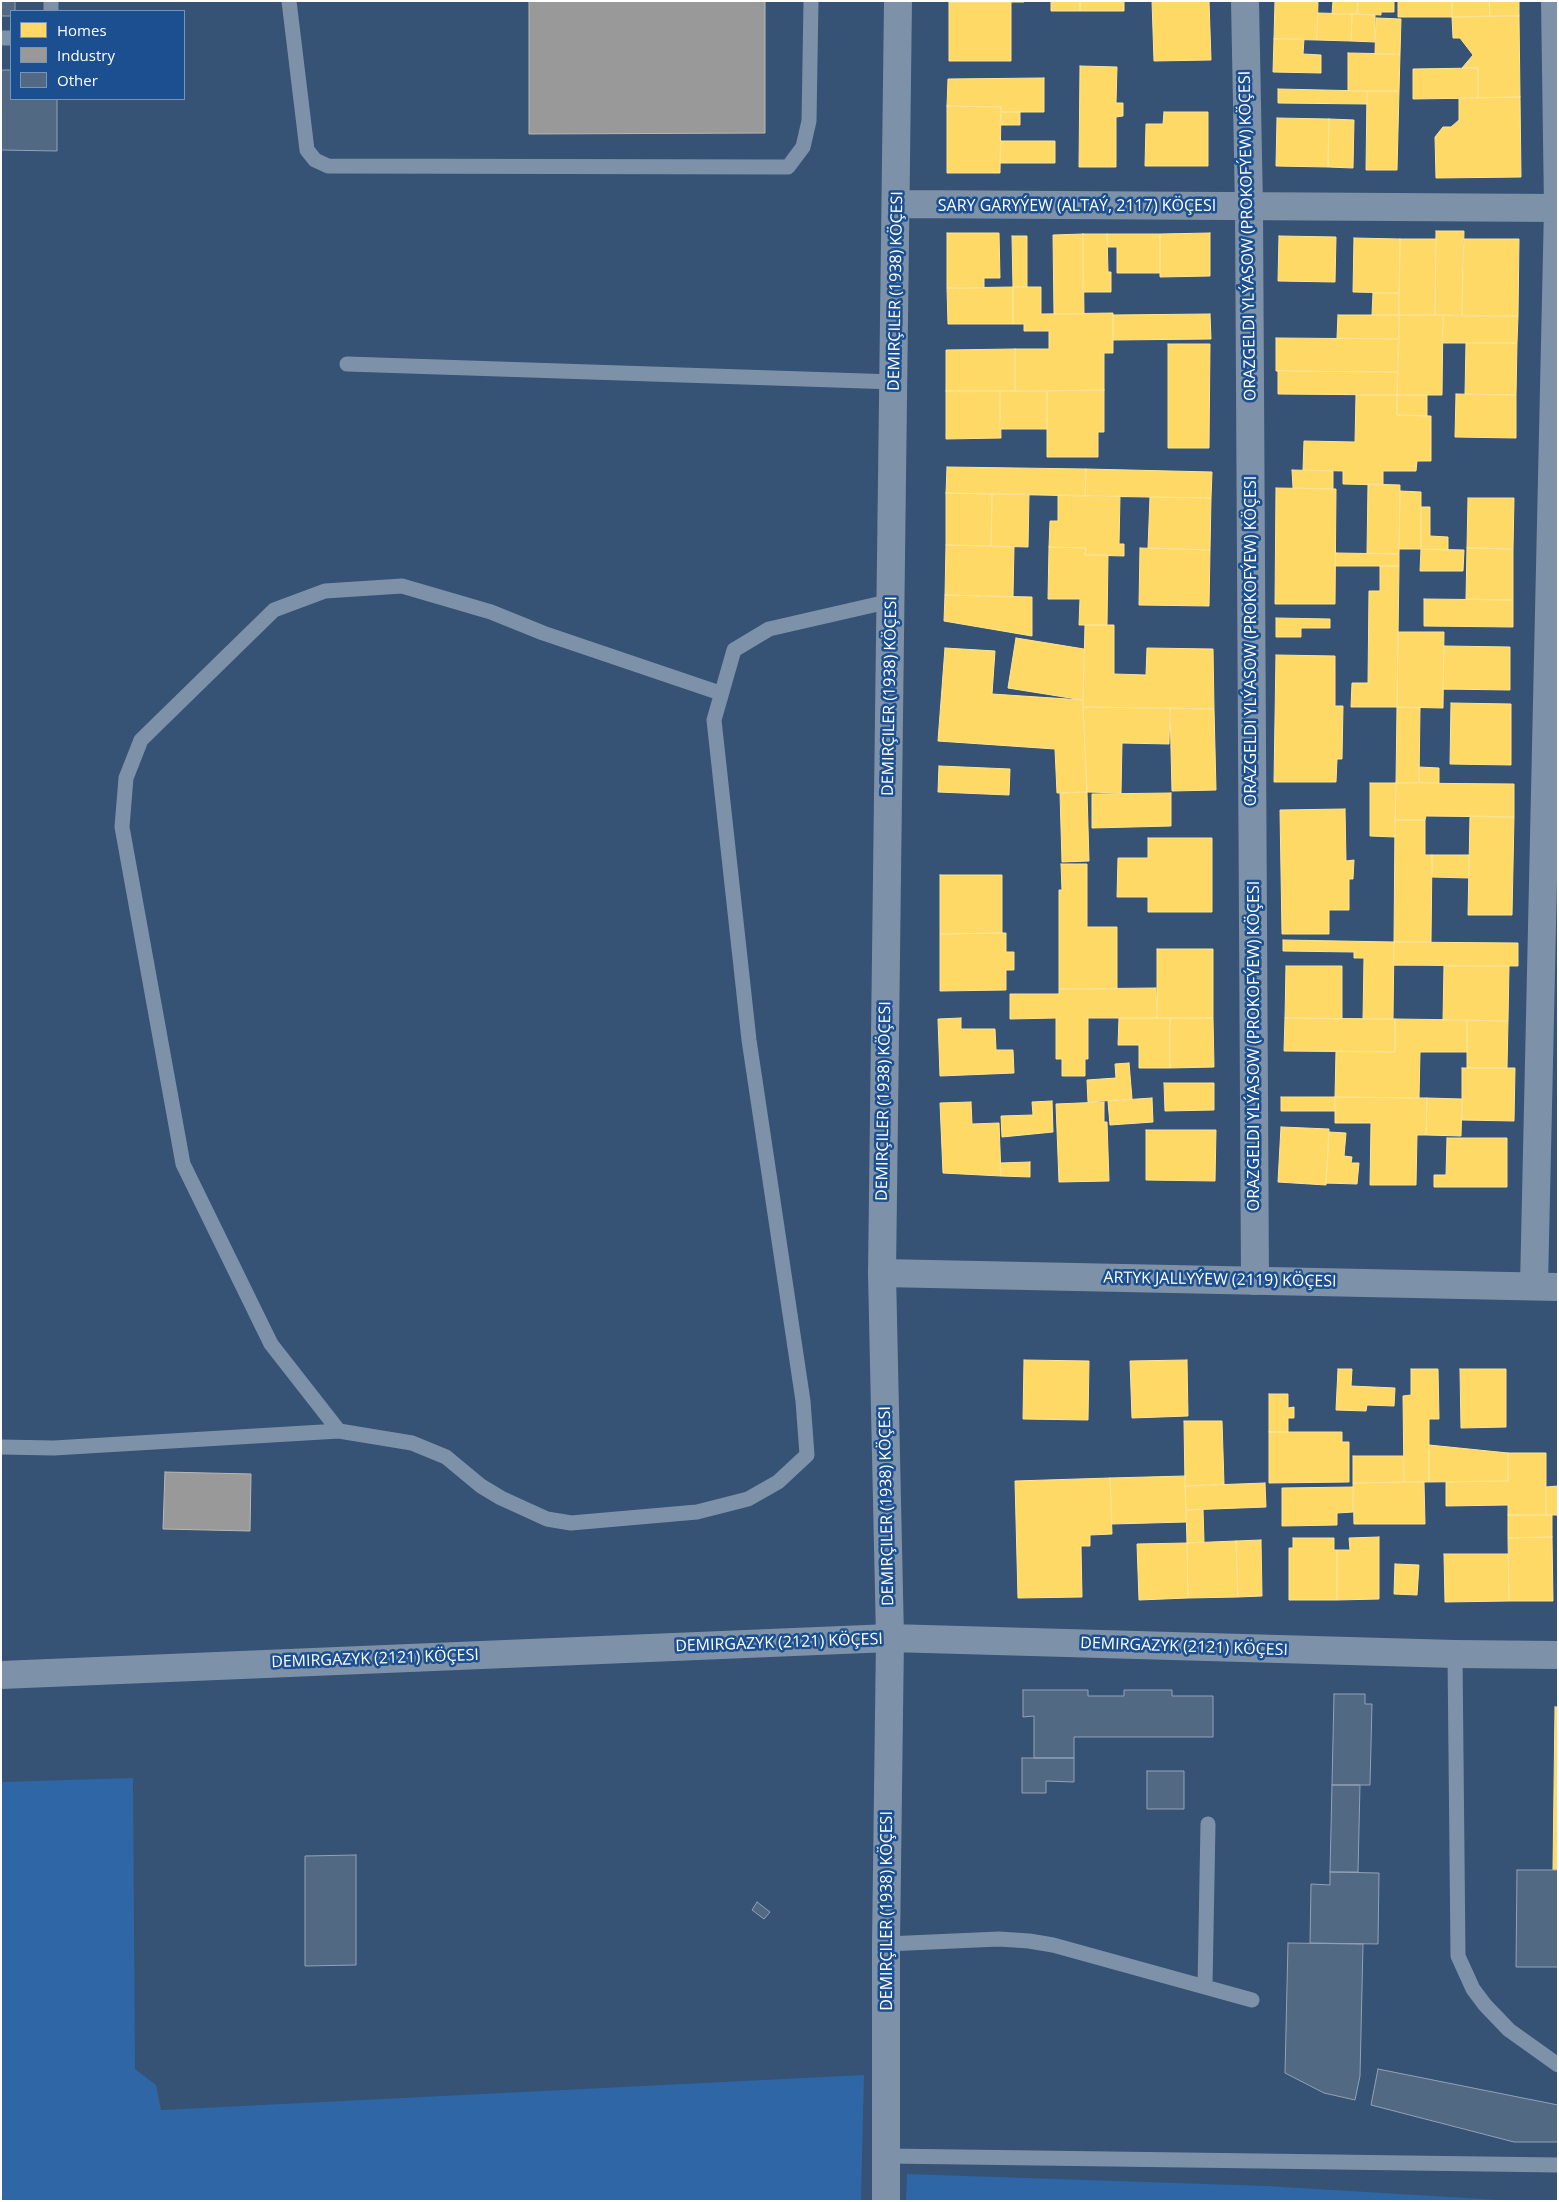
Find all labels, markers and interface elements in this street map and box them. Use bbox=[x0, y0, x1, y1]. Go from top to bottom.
legend bbox=[10, 10, 185, 100]
text: Homes bbox=[57, 20, 107, 40]
text: Industry bbox=[57, 45, 115, 65]
text: Other bbox=[57, 70, 98, 90]
street label: ORAZGELDI YLÝASOW (PROKOFÝEW) KÖÇESI bbox=[1236, 71, 1260, 401]
street label: DEMIRÇILER (1938) KÖÇESI bbox=[885, 191, 907, 391]
street label: SARY GARYÝEW (ALTAÝ, 2117) KÖÇESI bbox=[938, 196, 1216, 216]
street label: ORAZGELDI YLÝASOW (PROKOFÝEW) KÖÇESI bbox=[1241, 476, 1261, 806]
street label: DEMIRÇILER (1938) KÖÇESI bbox=[879, 596, 901, 796]
street label: ORAZGELDI YLÝASOW (PROKOFÝEW) KÖÇESI bbox=[1244, 881, 1264, 1211]
street label: DEMIRÇILER (1938) KÖÇESI bbox=[873, 1001, 895, 1201]
street label: ARTYK JALLYÝEW (2119) KÖÇESI bbox=[1103, 1268, 1337, 1292]
street label: DEMIRÇILER (1938) KÖÇESI bbox=[876, 1406, 898, 1606]
street label: DEMIRGAZYK (2121) KÖÇESI bbox=[675, 1630, 883, 1656]
street label: DEMIRGAZYK (2121) KÖÇESI bbox=[1080, 1634, 1288, 1660]
street label: DEMIRGAZYK (2121) KÖÇESI bbox=[271, 1646, 479, 1672]
street label: DEMIRÇILER (1938) KÖÇESI bbox=[877, 1811, 897, 2011]

